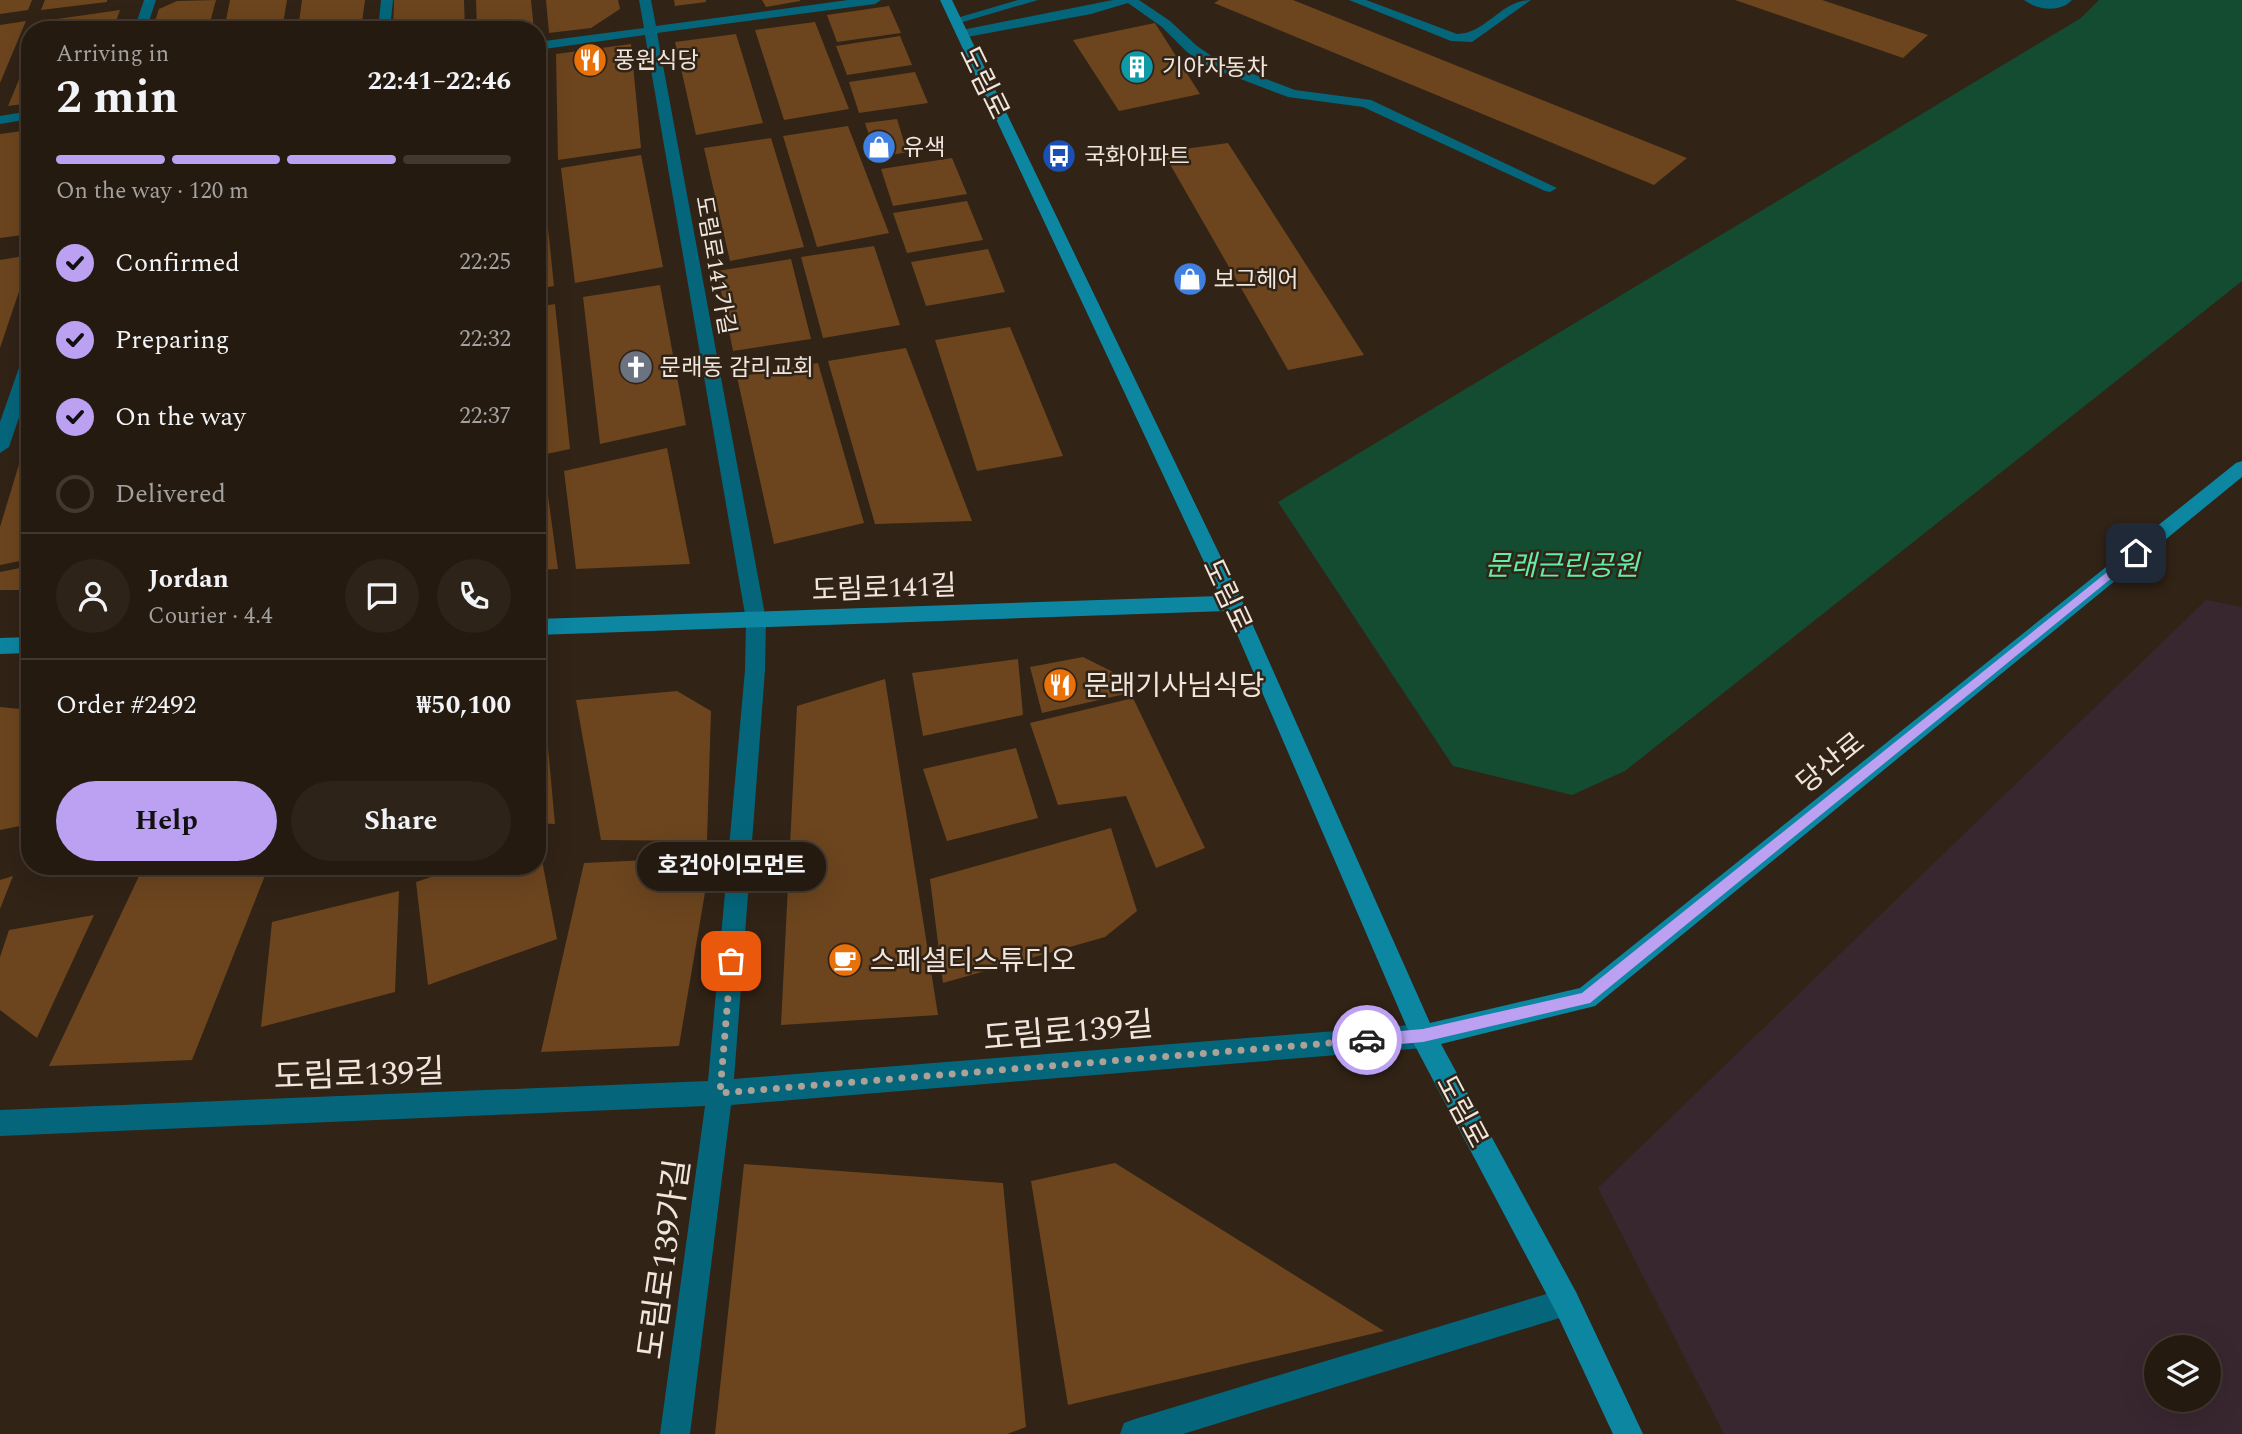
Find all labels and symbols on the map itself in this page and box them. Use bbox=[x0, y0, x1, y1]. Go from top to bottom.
street label: 도림로 bbox=[947, 39, 1020, 127]
restaurant icon: 풍원식당 bbox=[571, 41, 609, 79]
place label: 풍원식당 bbox=[614, 44, 699, 79]
building icon: 기아자동차 bbox=[1118, 48, 1156, 86]
place label: 기아자동차 bbox=[1162, 51, 1268, 86]
shop icon: 유색 bbox=[860, 128, 898, 166]
place label: 유색 bbox=[903, 131, 945, 166]
bus stop icon: 국화아파트 bbox=[1040, 137, 1078, 175]
place label: 국화아파트 bbox=[1084, 140, 1190, 175]
street label: 도림로141가길 bbox=[685, 193, 744, 337]
shop icon: 보그헤어 bbox=[1171, 260, 1209, 298]
place label: 보그헤어 bbox=[1214, 263, 1299, 298]
church icon: 문래동 감리교회 bbox=[617, 348, 655, 386]
place label: 문래동 감리교회 bbox=[660, 351, 814, 386]
pin bbox=[2106, 523, 2166, 583]
park label: 문래근린공원 bbox=[1485, 545, 1642, 588]
street label: 도림로 bbox=[1191, 552, 1262, 640]
street label: 도림로141길 bbox=[811, 564, 957, 613]
place label: 문래기사님식당 bbox=[1084, 665, 1264, 708]
restaurant icon: 문래기사님식당 bbox=[1041, 666, 1079, 704]
street label: 당산로 bbox=[1787, 722, 1875, 804]
callout: 호건아이모먼트 bbox=[636, 842, 826, 891]
pin bbox=[701, 931, 761, 991]
place label: 스페셜티스튜디오 bbox=[870, 940, 1076, 983]
cafe icon: 스페셜티스튜디오 bbox=[826, 941, 864, 979]
street label: 도림로139길 bbox=[981, 1000, 1156, 1064]
courier bbox=[1332, 1005, 1402, 1075]
street label: 도림로139길 bbox=[273, 1047, 445, 1103]
street label: 도림로 bbox=[1425, 1067, 1499, 1156]
street label: 도림로139가길 bbox=[626, 1156, 704, 1362]

